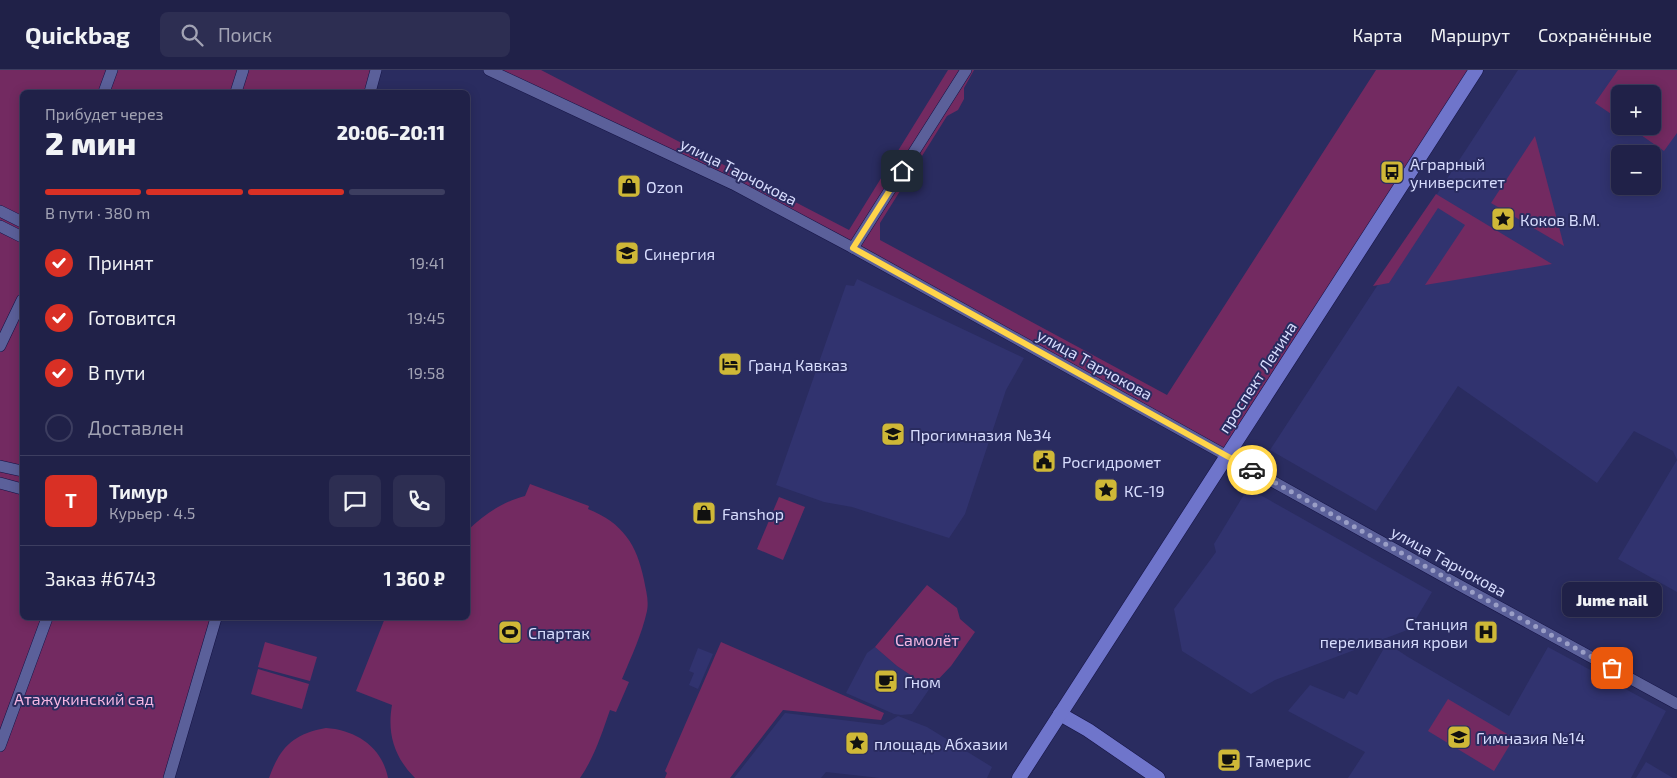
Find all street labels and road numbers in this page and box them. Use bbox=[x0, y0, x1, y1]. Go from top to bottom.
street label: улица Тарчокова bbox=[677, 133, 801, 210]
street label: проспект Ленина bbox=[1214, 318, 1300, 436]
street label: улица Тарчокова bbox=[1034, 324, 1156, 404]
street label: улица Тарчокова bbox=[1388, 521, 1510, 601]

